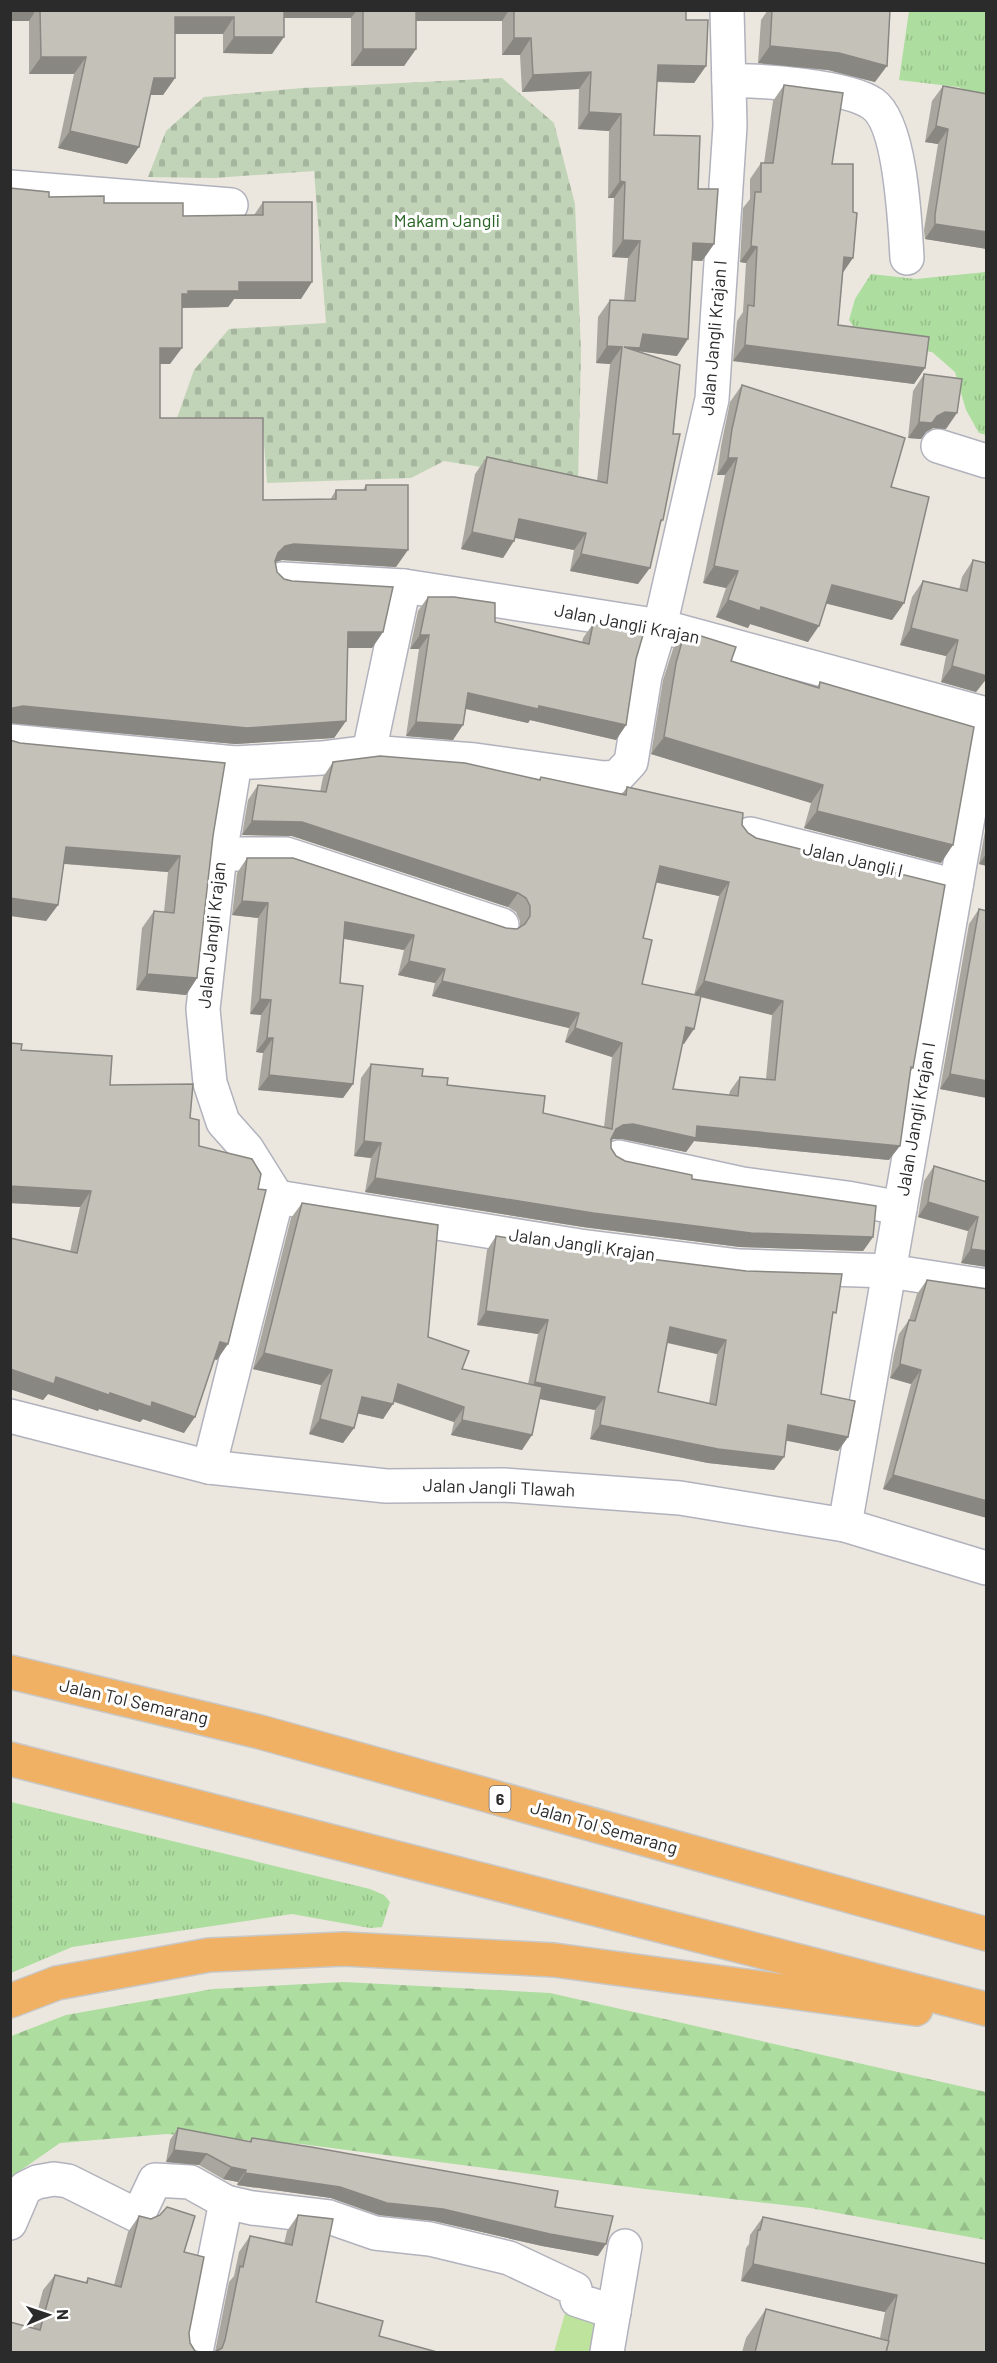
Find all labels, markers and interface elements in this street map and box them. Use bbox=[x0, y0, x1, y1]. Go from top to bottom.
park label: Makam Jangli bbox=[394, 209, 500, 231]
street label: Jalan Jangli Krajan I bbox=[695, 259, 731, 416]
street label: Jalan Jangli Krajan bbox=[553, 598, 702, 648]
street label: Jalan Jangli I bbox=[801, 837, 905, 881]
street label: Jalan Jangli Krajan bbox=[192, 860, 230, 1009]
street label: Jalan Jangli Krajan I bbox=[891, 1040, 939, 1197]
street label: Jalan Jangli Krajan bbox=[508, 1223, 657, 1265]
street label: Jalan Jangli Tlawah bbox=[422, 1473, 576, 1501]
street label: Jalan Tol Semarang bbox=[58, 1673, 211, 1729]
road number: 6 bbox=[490, 1786, 510, 1812]
street label: Jalan Tol Semarang bbox=[528, 1796, 680, 1859]
north arrow bbox=[18, 2285, 78, 2345]
text: N bbox=[54, 2309, 73, 2320]

